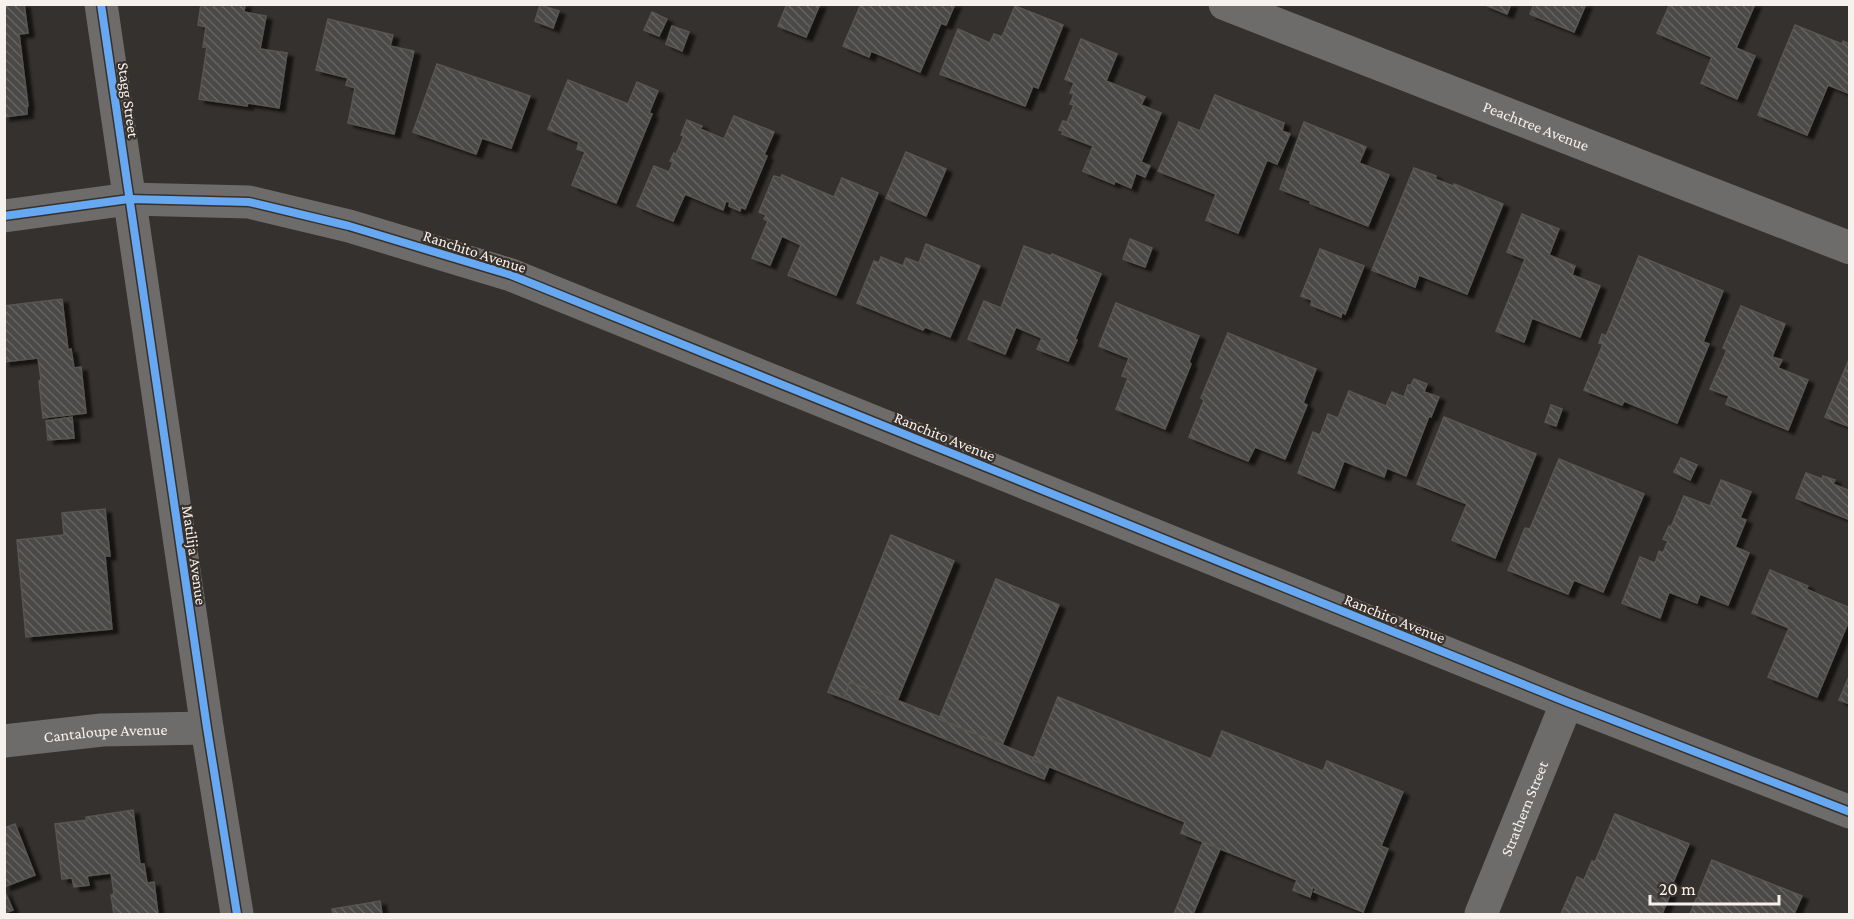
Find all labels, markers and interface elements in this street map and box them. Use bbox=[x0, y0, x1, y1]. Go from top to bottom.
street label: Stagg Street bbox=[114, 61, 142, 140]
street label: Peachtree Avenue bbox=[1481, 98, 1591, 154]
street label: Ranchito Avenue bbox=[421, 227, 529, 276]
street label: Ranchito Avenue bbox=[892, 408, 998, 464]
street label: Matilija Avenue bbox=[178, 504, 210, 606]
street label: Ranchito Avenue bbox=[1342, 590, 1448, 646]
street label: Cantaloupe Avenue bbox=[43, 721, 168, 745]
street label: Strathern Street bbox=[1497, 758, 1551, 859]
scale bar bbox=[1650, 868, 1779, 906]
text: 20 m bbox=[1659, 879, 1696, 899]

